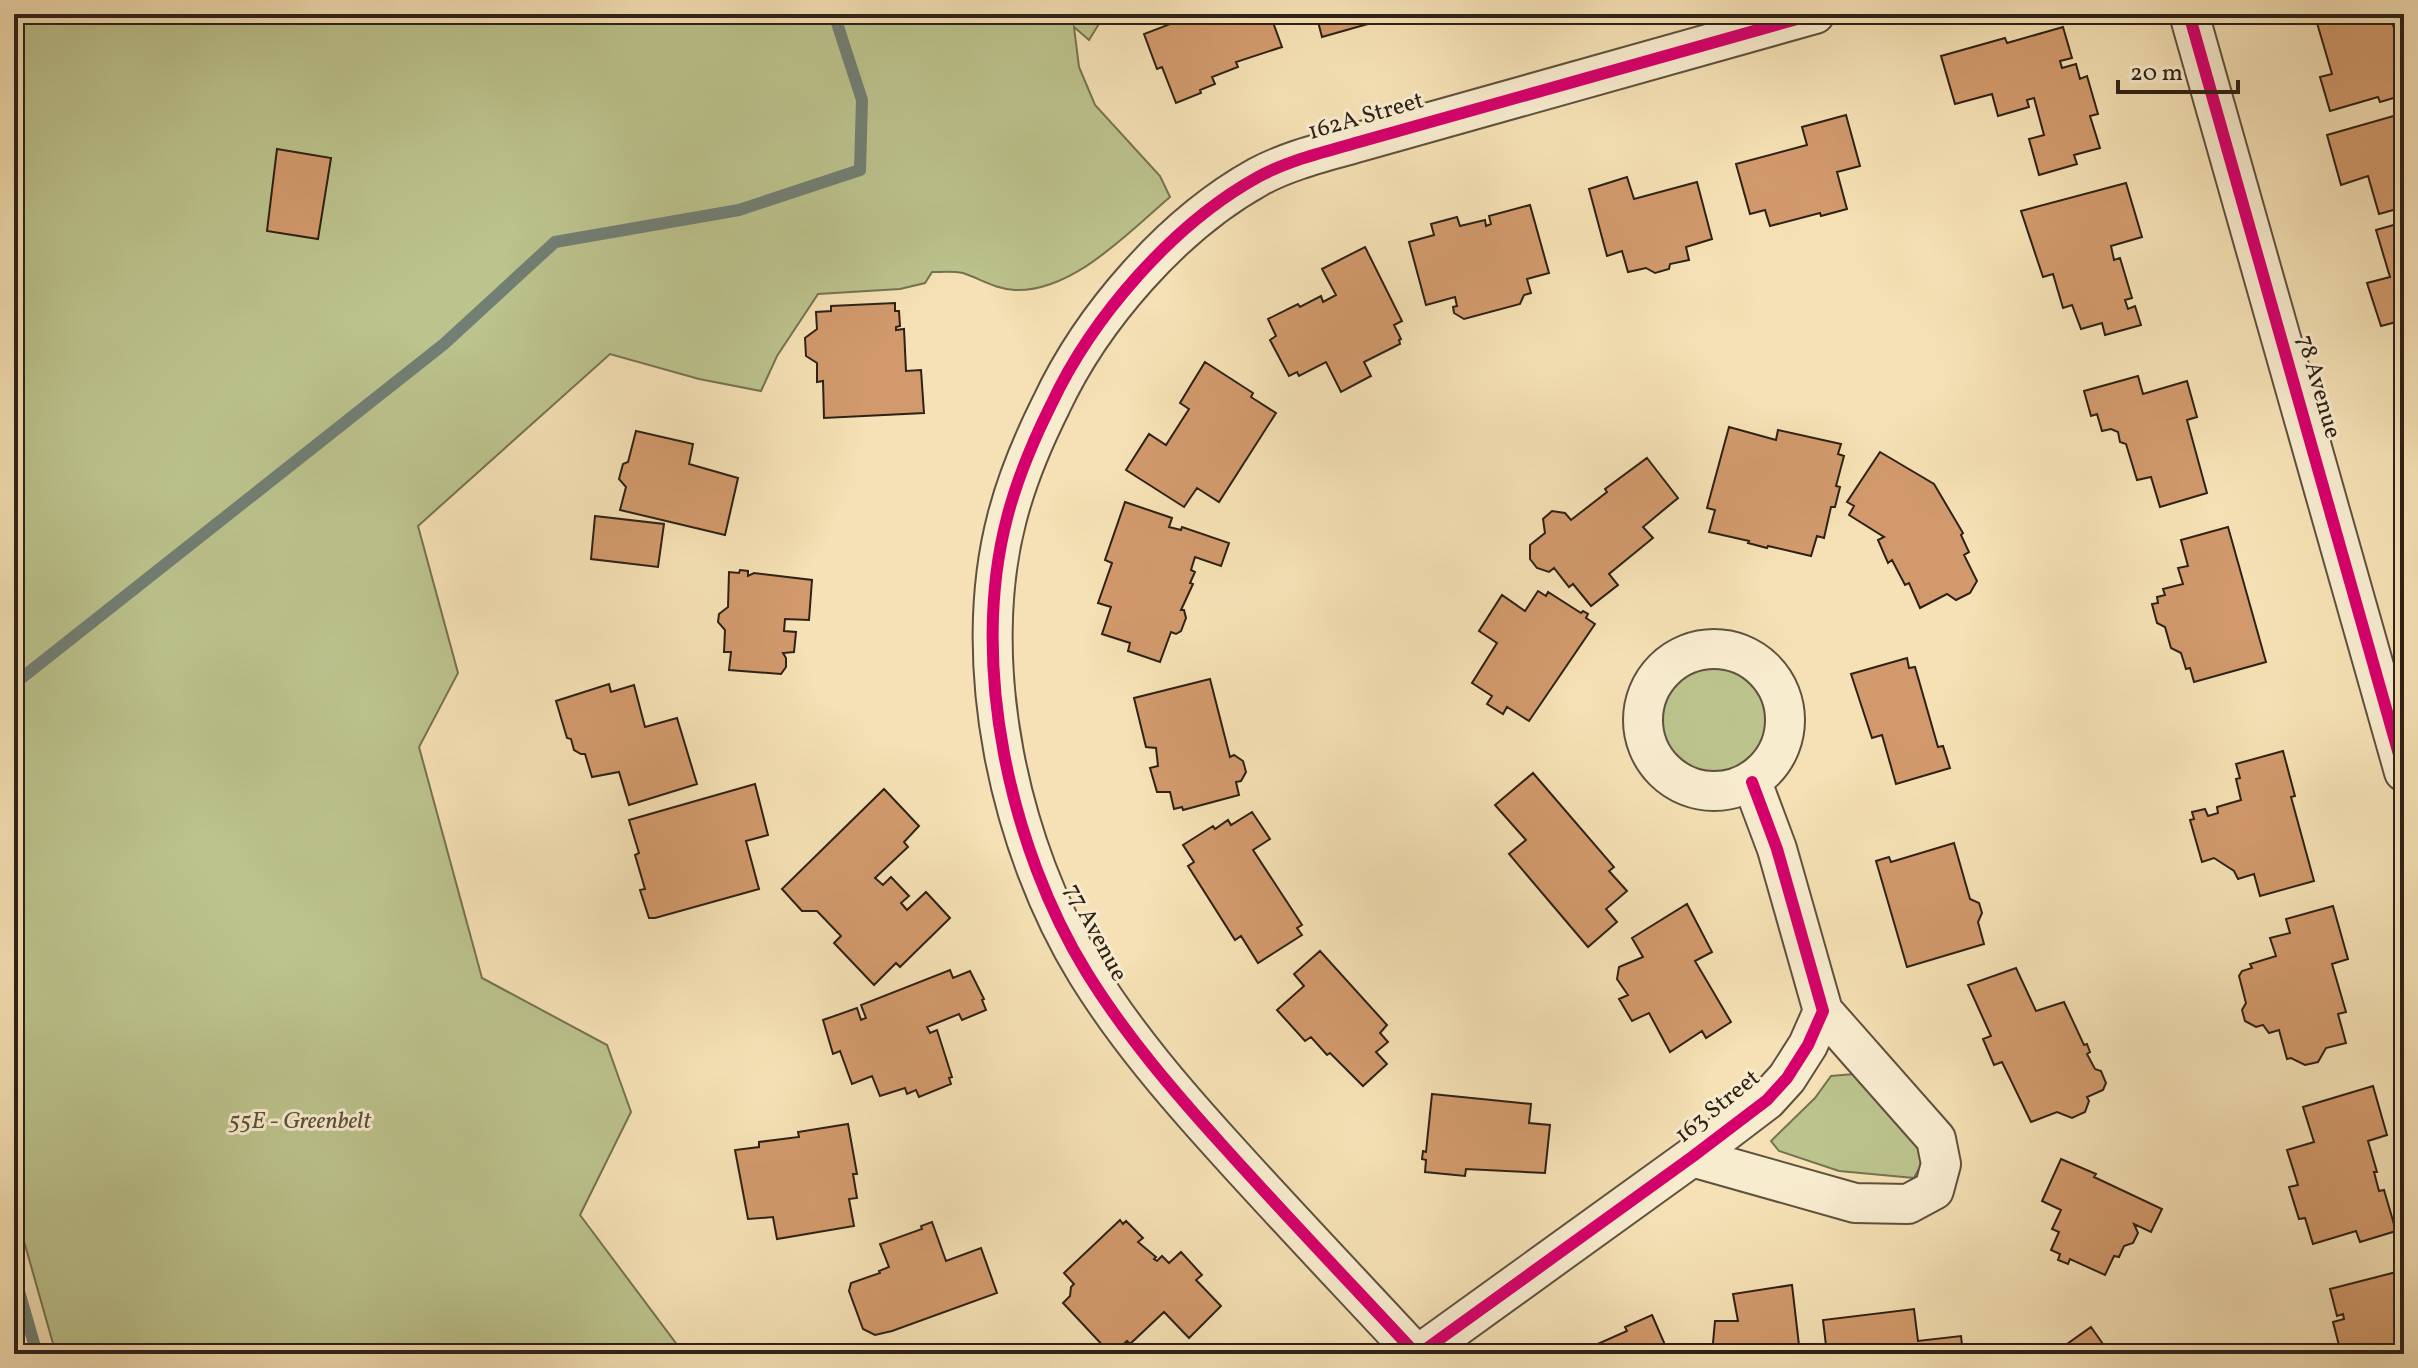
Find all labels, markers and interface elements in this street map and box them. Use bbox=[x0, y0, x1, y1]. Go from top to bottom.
scale bar bbox=[2118, 44, 2238, 94]
text: 20 m bbox=[2130, 57, 2183, 91]
street label: 162A Street bbox=[1304, 84, 1428, 150]
street label: 78 Avenue bbox=[2287, 331, 2349, 443]
street label: 77 Avenue bbox=[1055, 878, 1135, 988]
street label: 163 Street bbox=[1668, 1062, 1768, 1152]
park label: 55E - Greenbelt bbox=[228, 1105, 372, 1139]

